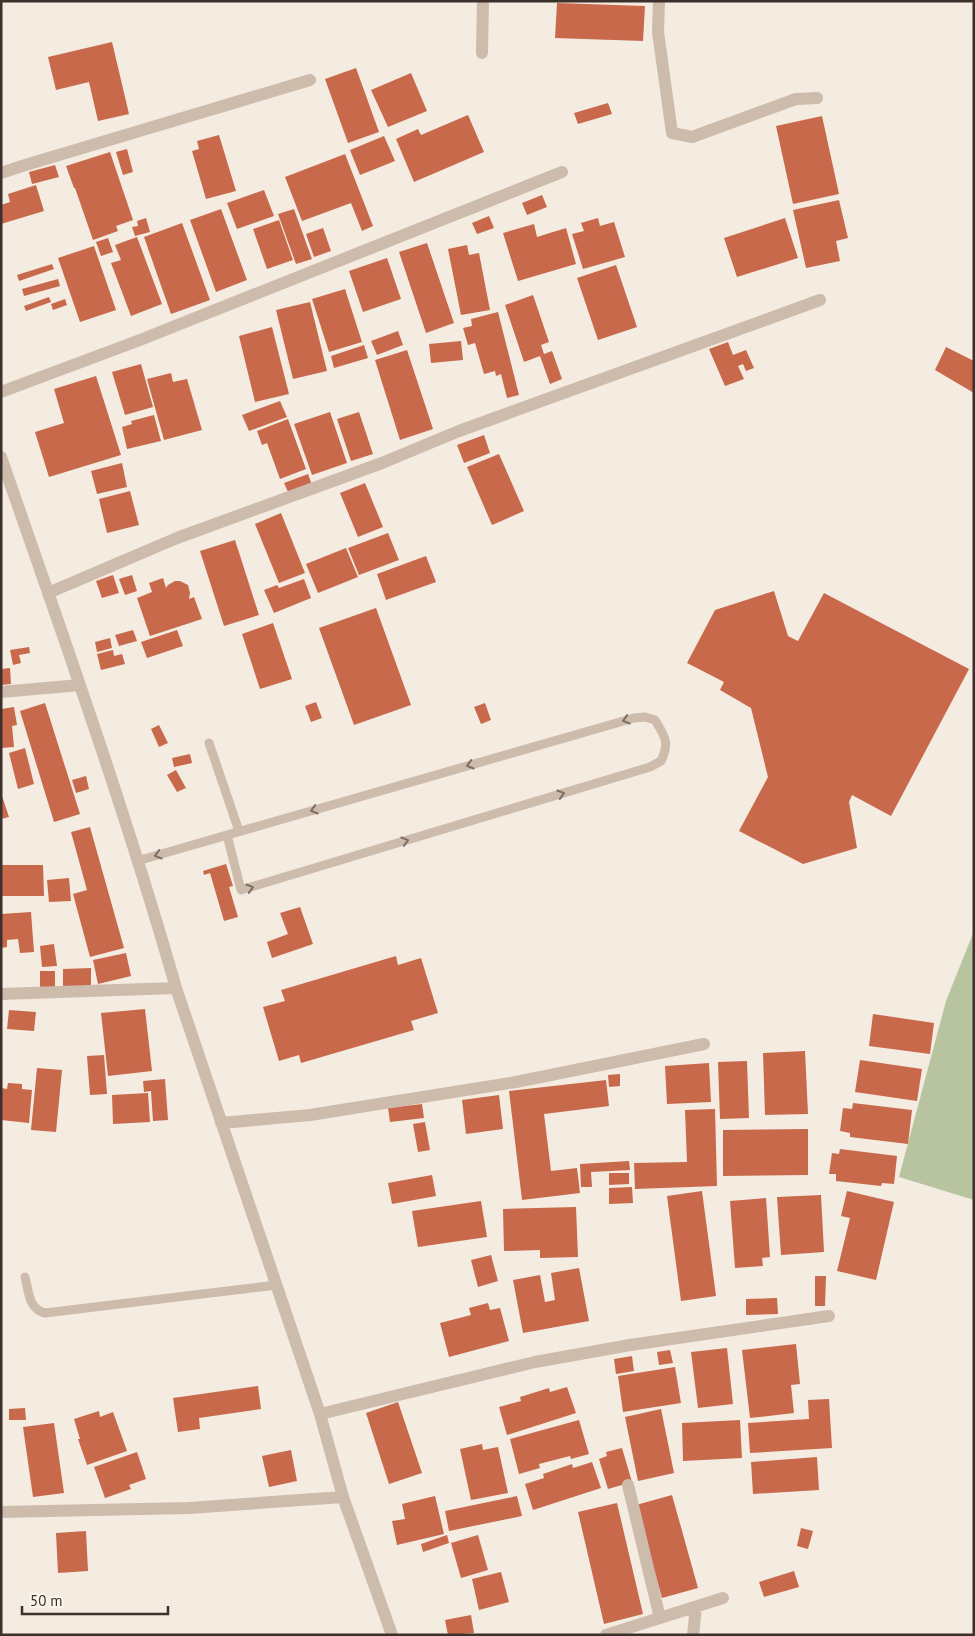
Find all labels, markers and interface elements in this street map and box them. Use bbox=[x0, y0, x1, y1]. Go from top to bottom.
one-way arrow bbox=[623, 715, 631, 725]
one-way arrow bbox=[466, 759, 474, 770]
one-way arrow bbox=[556, 789, 564, 799]
one-way arrow bbox=[310, 804, 318, 814]
one-way arrow bbox=[400, 836, 409, 846]
one-way arrow bbox=[154, 849, 162, 859]
one-way arrow bbox=[245, 883, 253, 893]
scale bar bbox=[22, 1584, 169, 1616]
text: 50 m bbox=[30, 1591, 63, 1610]

